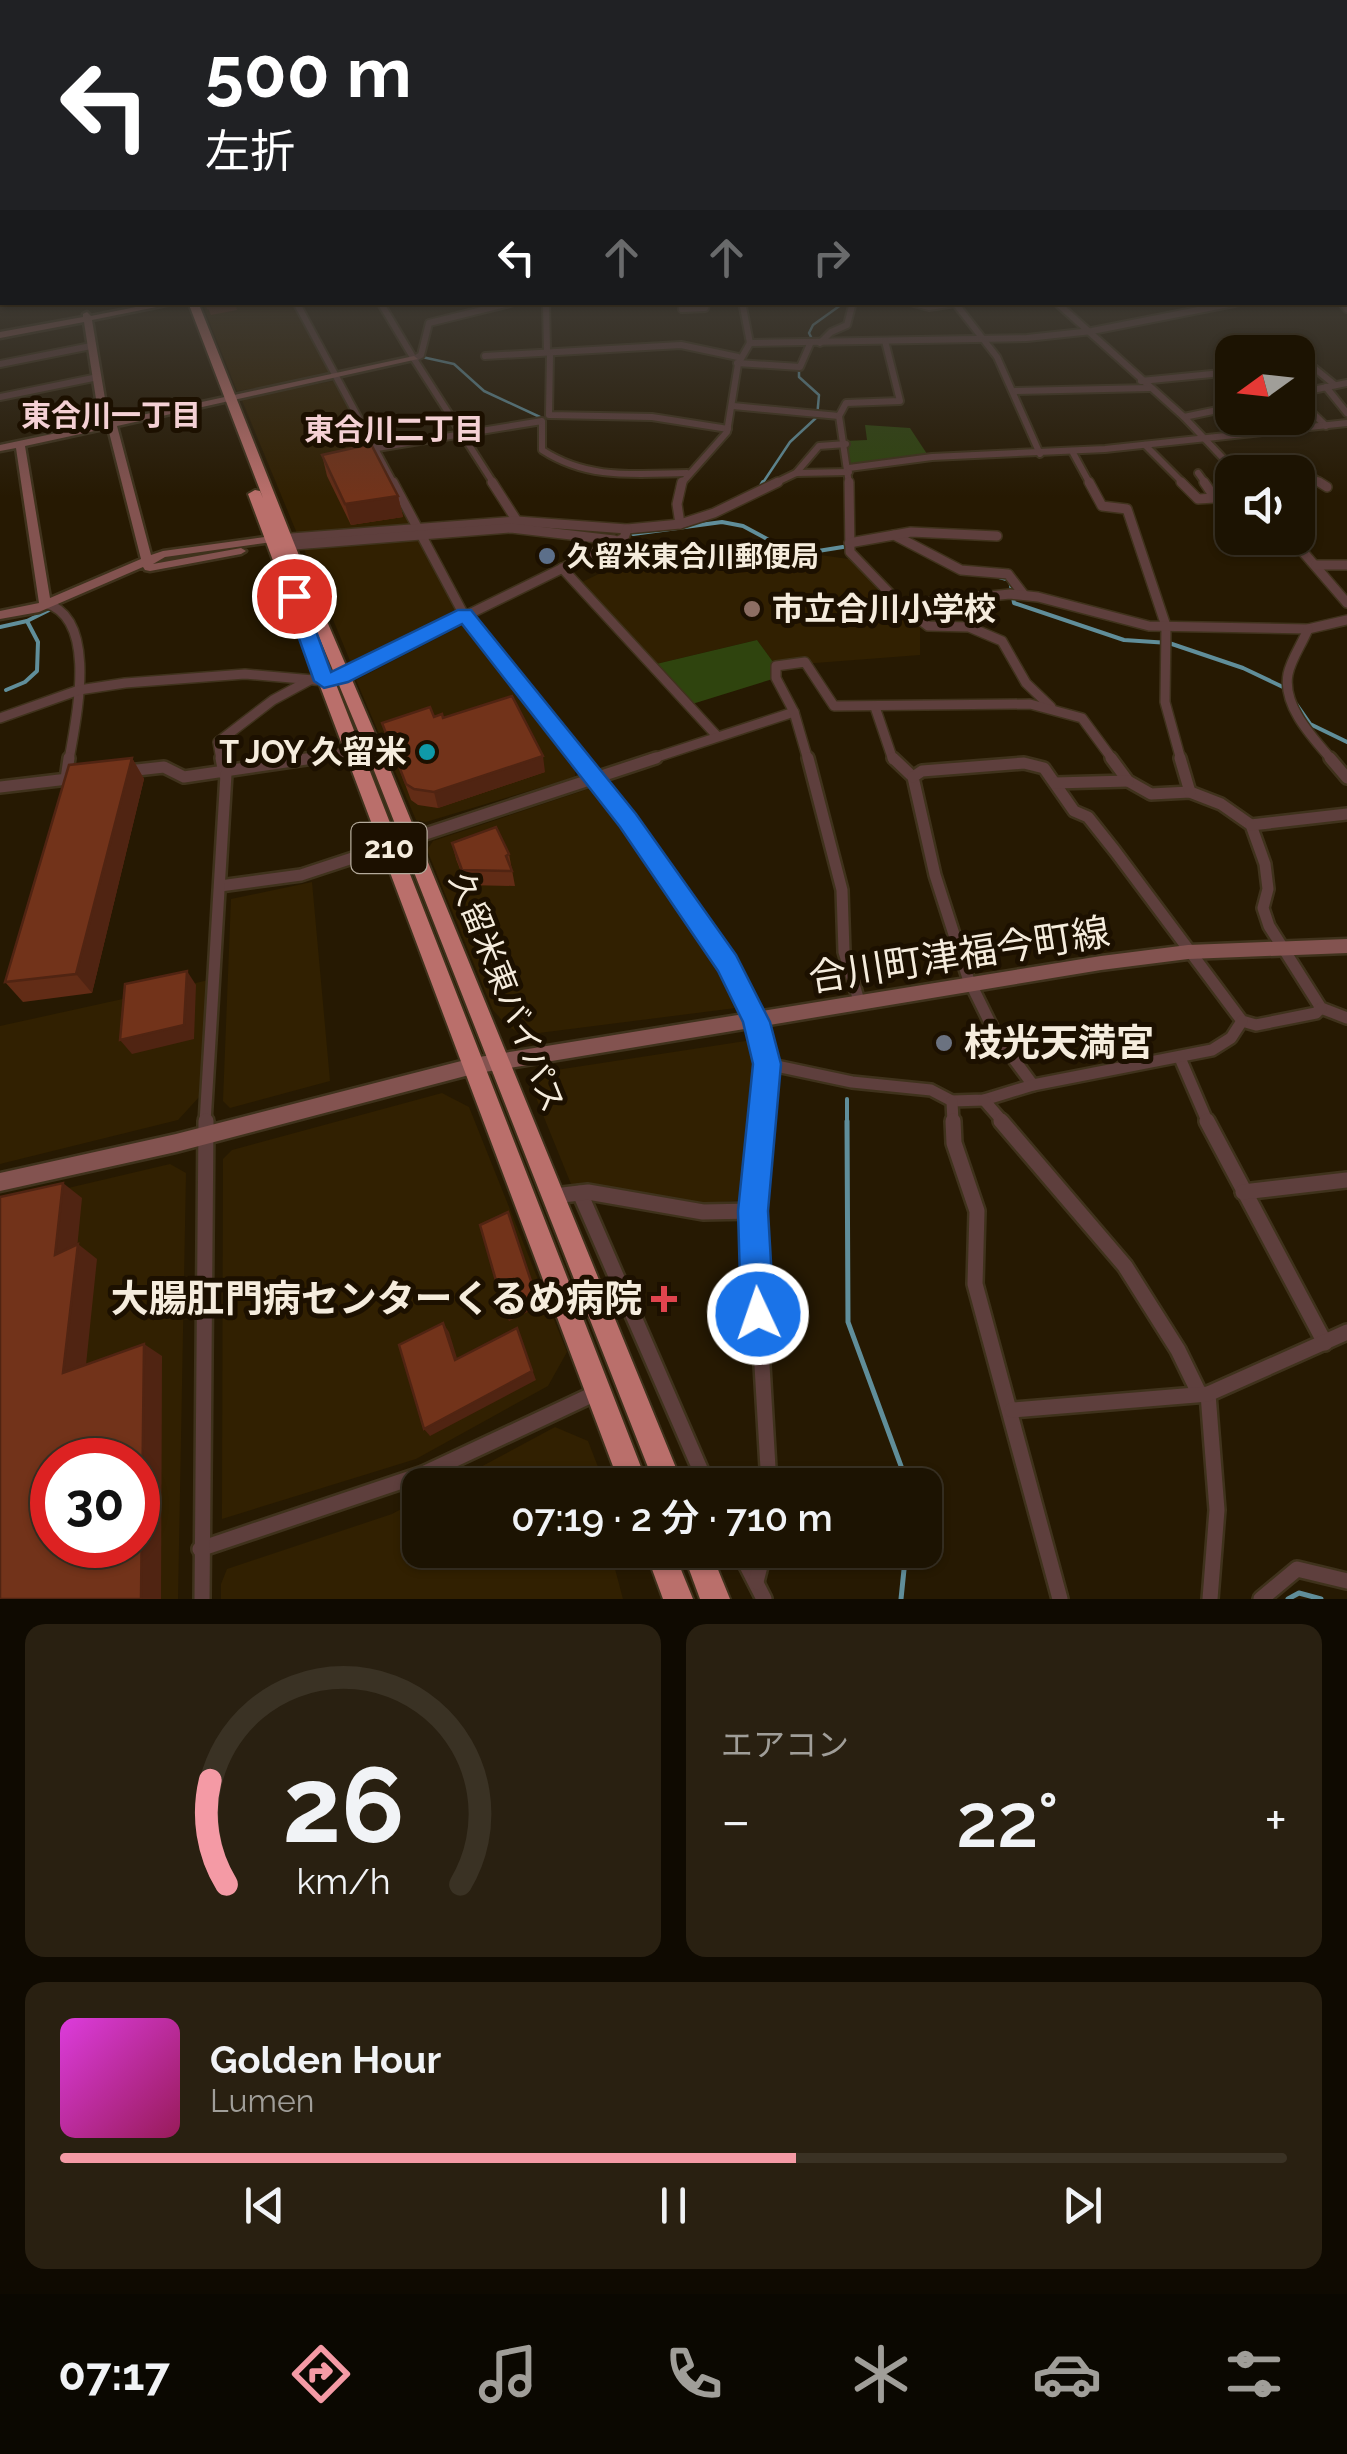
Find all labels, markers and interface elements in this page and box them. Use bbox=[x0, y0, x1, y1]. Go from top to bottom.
text: 500 m bbox=[205, 31, 412, 113]
icon: left bbox=[40, 40, 170, 170]
text: 左折 bbox=[205, 125, 295, 178]
icon: left bbox=[489, 230, 544, 285]
icon: ahead bbox=[594, 230, 649, 285]
icon: ahead bbox=[699, 230, 754, 285]
icon: right bbox=[804, 230, 859, 285]
north arrow bbox=[1215, 335, 1315, 435]
map controls bbox=[1215, 335, 1315, 555]
district label: 東合川一丁目 bbox=[21, 398, 201, 433]
district label: 東合川二丁目 bbox=[304, 412, 484, 447]
button: sound bbox=[1215, 455, 1315, 555]
place label: 久留米東合川郵便局 bbox=[567, 540, 819, 573]
marker: 久留米東合川郵便局 bbox=[536, 545, 558, 567]
pin bbox=[252, 554, 337, 639]
icon: arrive bbox=[267, 569, 322, 624]
place label: 市立合川小学校 bbox=[772, 590, 996, 627]
marker: 市立合川小学校 bbox=[741, 598, 763, 620]
place label: T JOY 久留米 bbox=[219, 733, 407, 770]
marker: T JOY 久留米 bbox=[416, 741, 438, 763]
road number: 210 bbox=[352, 823, 426, 873]
street label: 久留米東バイパス bbox=[442, 866, 572, 1117]
street label: 合川町津福今町線 bbox=[805, 909, 1113, 1001]
place label: 枝光天満宮 bbox=[964, 1020, 1154, 1065]
marker: 枝光天満宮 bbox=[933, 1032, 955, 1054]
position arrow bbox=[706, 1262, 810, 1366]
place label: 大腸肛門病センターくるめ病院 bbox=[111, 1276, 642, 1321]
marker: 大腸肛門病センターくるめ病院 bbox=[651, 1286, 677, 1312]
speed limit sign: 30 bbox=[30, 1438, 160, 1568]
text: 07:19 · 2 分 · 710 m bbox=[511, 1495, 833, 1540]
text: エアコン bbox=[721, 1726, 849, 1763]
text: 26 bbox=[282, 1744, 404, 1866]
text: 22° bbox=[956, 1776, 1059, 1865]
text: − bbox=[721, 1788, 751, 1853]
text: + bbox=[1264, 1788, 1287, 1853]
text: km/h bbox=[296, 1860, 390, 1902]
text: Golden Hour bbox=[210, 2037, 441, 2082]
text: Lumen bbox=[210, 2082, 314, 2119]
icon: previous bbox=[237, 2178, 292, 2233]
icon: pause bbox=[646, 2178, 701, 2233]
icon: next bbox=[1055, 2178, 1110, 2233]
icon: directions bbox=[286, 2339, 356, 2409]
icon: music bbox=[473, 2339, 543, 2409]
icon: phone bbox=[659, 2339, 729, 2409]
icon: climate bbox=[846, 2339, 916, 2409]
icon: car bbox=[1032, 2339, 1102, 2409]
icon: filters bbox=[1219, 2339, 1289, 2409]
text: 07:17 bbox=[58, 2348, 170, 2401]

